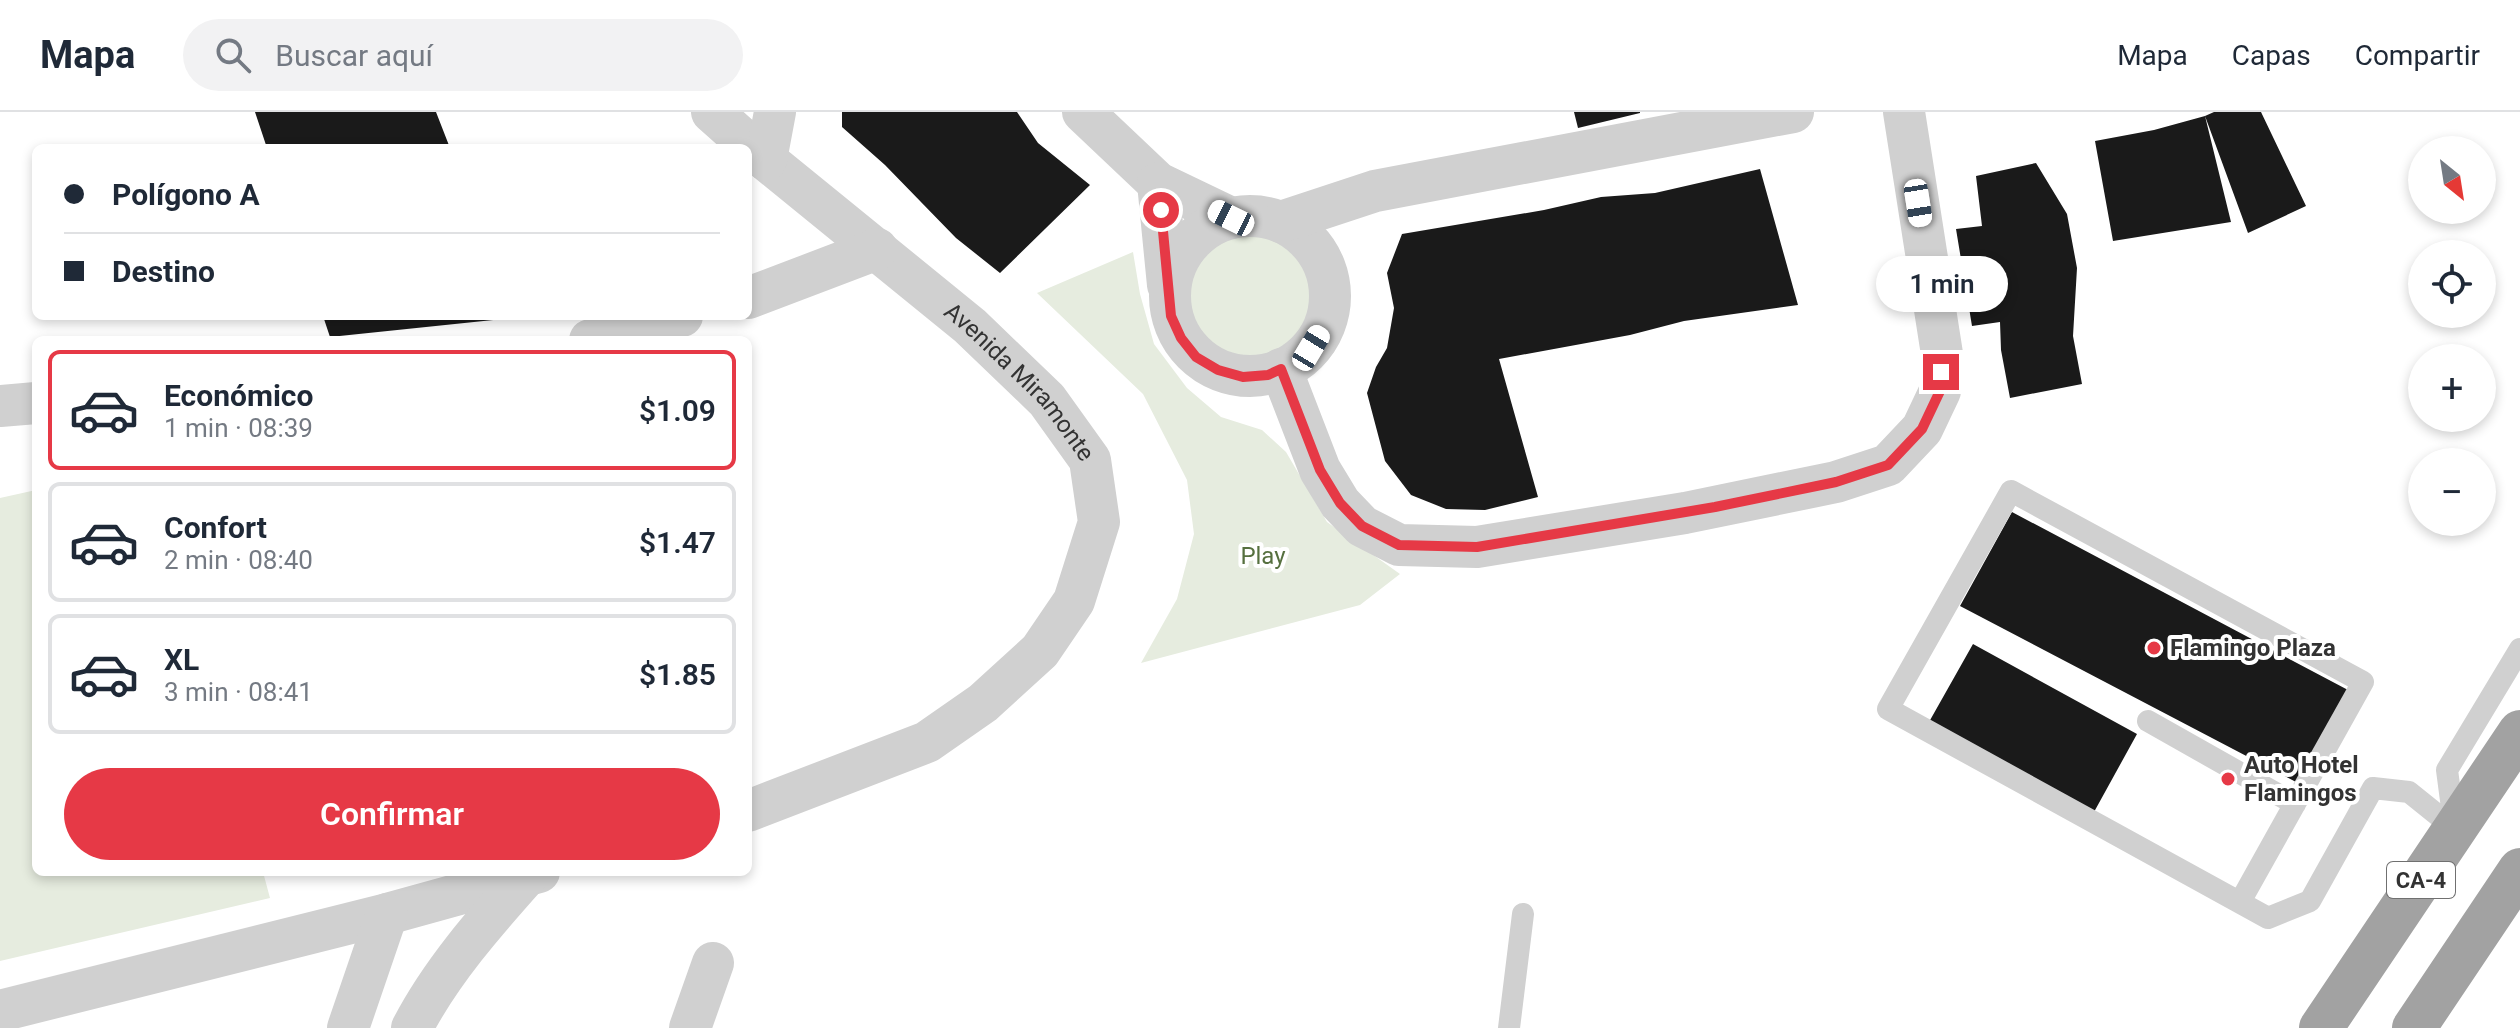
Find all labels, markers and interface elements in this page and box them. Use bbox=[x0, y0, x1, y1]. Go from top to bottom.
search box bbox=[183, 19, 743, 91]
text: Mapa bbox=[40, 33, 135, 77]
icon: search bbox=[211, 33, 255, 77]
text: Buscar aquí bbox=[275, 38, 433, 73]
text: Mapa bbox=[2117, 39, 2188, 72]
text: Capas bbox=[2232, 39, 2311, 72]
text: Compartir bbox=[2355, 39, 2480, 72]
north arrow bbox=[2408, 136, 2496, 224]
map controls bbox=[2408, 136, 2496, 536]
text: Polígono A bbox=[112, 177, 260, 212]
car bbox=[1902, 177, 1934, 229]
route start bbox=[1143, 192, 1179, 228]
car bbox=[1204, 197, 1258, 239]
button: locate bbox=[2408, 240, 2496, 328]
text: Destino bbox=[112, 254, 215, 289]
callout: 1 min bbox=[1875, 256, 2007, 312]
text: 1 min bbox=[1909, 269, 1975, 299]
street label: Avenida Miramonte bbox=[939, 297, 1100, 466]
car bbox=[1288, 321, 1334, 375]
button: + bbox=[2408, 344, 2496, 432]
route end bbox=[1923, 354, 1959, 390]
icon: car bbox=[68, 374, 140, 446]
text: Económico bbox=[164, 378, 313, 413]
text: $1.09 bbox=[639, 393, 716, 428]
text: 1 min · 08:39 bbox=[164, 413, 313, 443]
button: − bbox=[2408, 448, 2496, 536]
icon: car bbox=[68, 506, 140, 578]
text: Confort bbox=[164, 510, 267, 545]
text: $1.47 bbox=[639, 525, 716, 560]
park label: Play bbox=[1240, 542, 1286, 570]
text: 2 min · 08:40 bbox=[164, 545, 313, 575]
place label: Flamingo Plaza bbox=[2170, 634, 2336, 662]
icon: car bbox=[68, 638, 140, 710]
marker: Flamingo Plaza bbox=[2145, 639, 2163, 657]
text: XL bbox=[164, 642, 199, 677]
text: $1.85 bbox=[639, 657, 716, 692]
text: 3 min · 08:41 bbox=[164, 677, 313, 707]
place label: Auto Hotel Flamingos bbox=[2244, 751, 2359, 807]
button: Confirmar bbox=[64, 768, 720, 860]
marker: Auto Hotel Flamingos bbox=[2219, 770, 2237, 788]
road number: CA-4 bbox=[2387, 862, 2455, 898]

